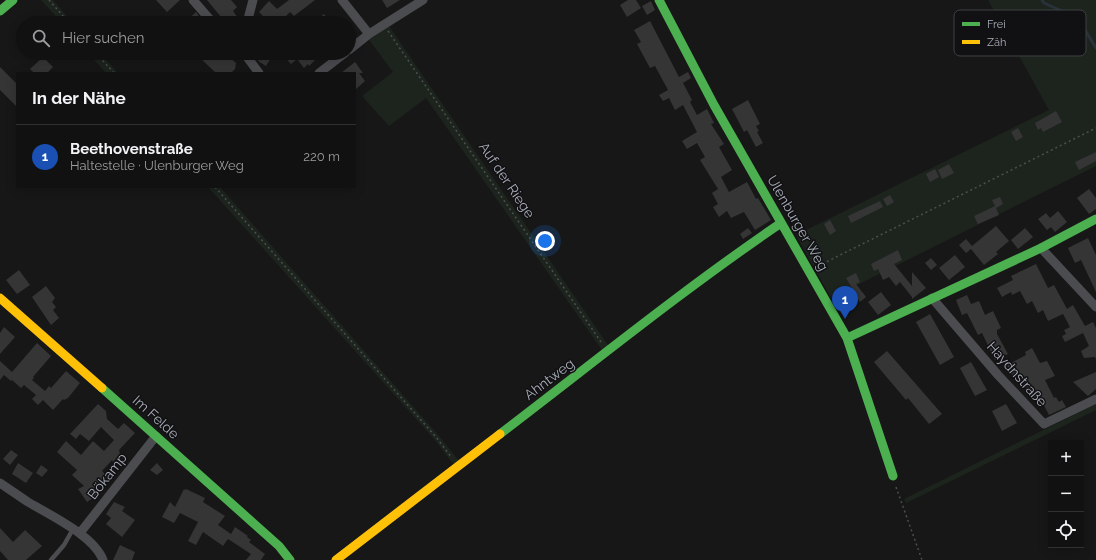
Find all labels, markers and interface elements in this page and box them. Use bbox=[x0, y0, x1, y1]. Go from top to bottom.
legend bbox=[954, 10, 1086, 56]
search box bbox=[16, 16, 356, 60]
text: Frei bbox=[987, 18, 1006, 31]
icon: search bbox=[30, 27, 52, 49]
text: Hier suchen bbox=[62, 29, 145, 47]
text: Zäh bbox=[987, 36, 1006, 49]
text: In der Nähe bbox=[32, 88, 126, 108]
street label: Auf der Riege bbox=[476, 139, 538, 221]
text: Beethovenstraße bbox=[70, 140, 193, 158]
text: 1 bbox=[42, 149, 48, 164]
text: 220 m bbox=[303, 149, 340, 164]
text: Haltestelle · Ulenburger Weg bbox=[70, 158, 244, 173]
street label: Ulenburger Weg bbox=[764, 172, 832, 274]
your location bbox=[535, 231, 555, 251]
pin: 1 bbox=[832, 286, 858, 319]
street label: Haydnstraße bbox=[984, 338, 1050, 410]
street label: Ahntweg bbox=[521, 355, 577, 403]
street label: Im Felde bbox=[130, 392, 182, 442]
map controls bbox=[1048, 440, 1084, 548]
button: + bbox=[1048, 440, 1084, 476]
street label: Bökamp bbox=[84, 449, 130, 502]
button: − bbox=[1048, 476, 1084, 512]
button: locate bbox=[1048, 512, 1084, 548]

